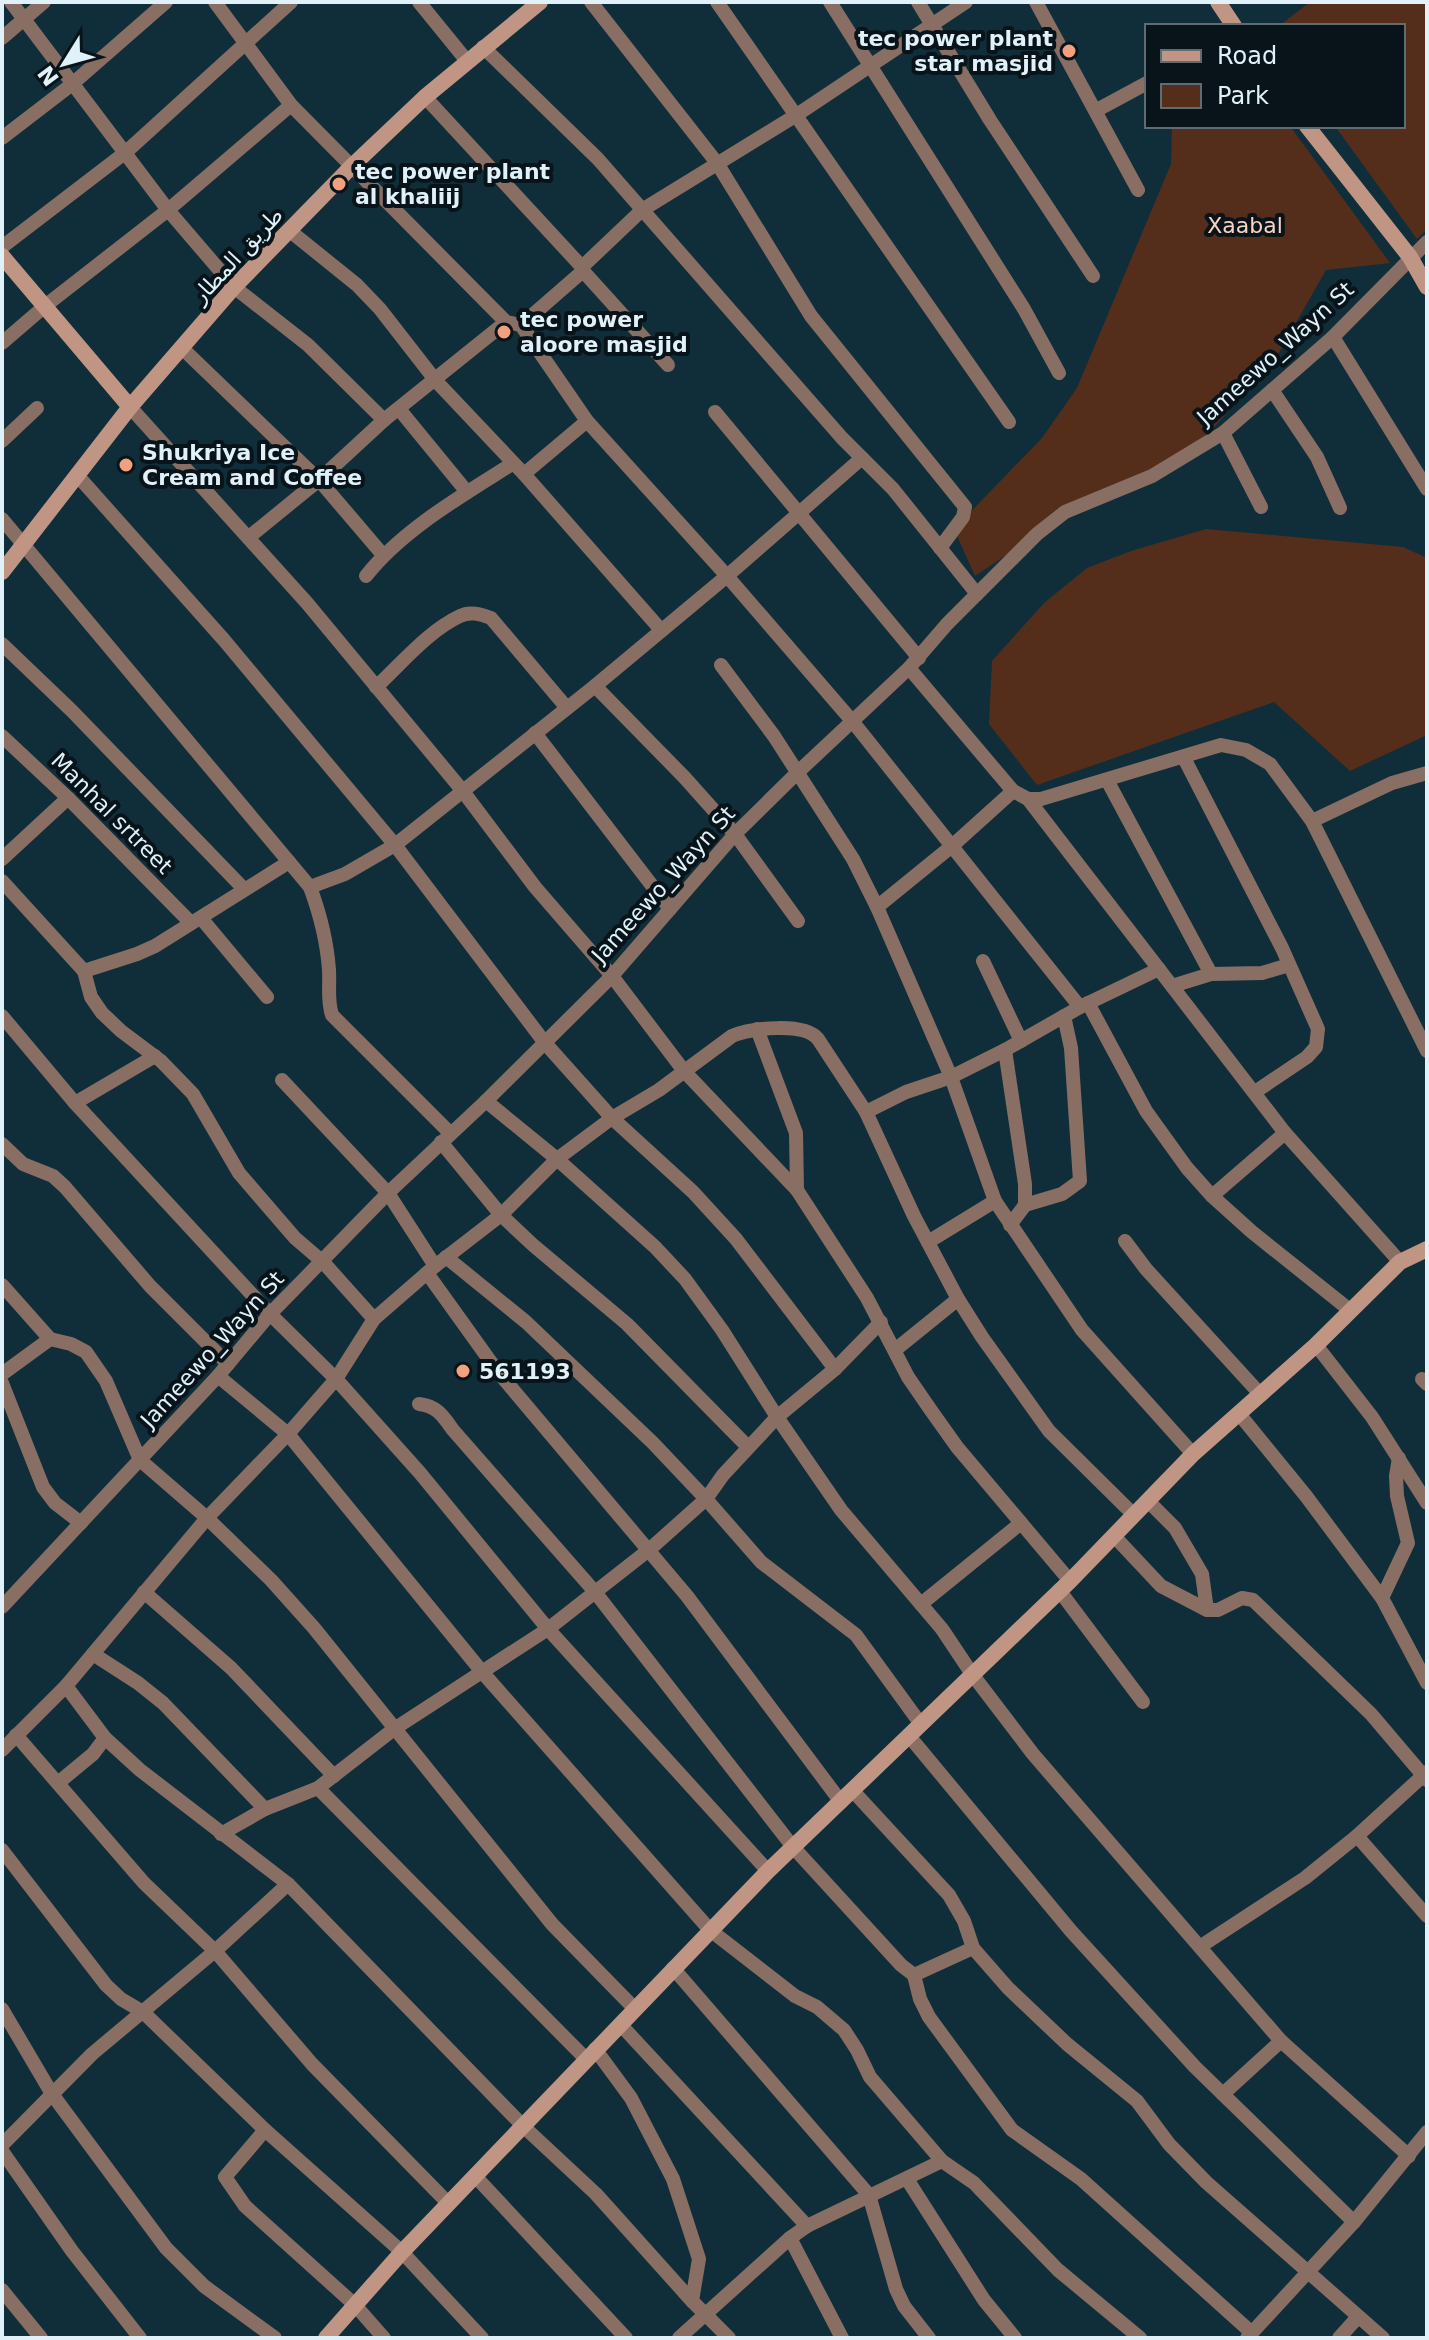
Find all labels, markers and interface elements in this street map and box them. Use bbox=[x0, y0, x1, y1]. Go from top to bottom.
north arrow bbox=[24, 24, 104, 104]
legend bbox=[1145, 24, 1405, 128]
place label: tec power plant star masjid bbox=[858, 26, 1053, 76]
marker: tec power plant star masjid bbox=[1060, 42, 1078, 60]
text: Road bbox=[1217, 42, 1277, 70]
text: N bbox=[33, 61, 64, 91]
text: Park bbox=[1217, 82, 1269, 110]
place label: tec power plant al khaliij bbox=[355, 159, 551, 209]
marker: tec power plant al khaliij bbox=[330, 175, 348, 193]
street label: طريق المطار bbox=[186, 202, 289, 310]
park label: Xaabal bbox=[1207, 213, 1283, 238]
street label: Jameewo_Wayn St bbox=[1191, 276, 1359, 432]
place label: tec power aloore masjid bbox=[520, 307, 688, 357]
marker: tec power aloore masjid bbox=[495, 323, 513, 341]
place label: Shukriya Ice Cream and Coffee bbox=[142, 440, 362, 490]
marker: Shukriya Ice Cream and Coffee bbox=[117, 456, 135, 474]
street label: Manhal srtreet bbox=[46, 748, 177, 879]
street label: Jameewo_Wayn St bbox=[585, 801, 741, 970]
street label: Jameewo_Wayn St bbox=[134, 1266, 290, 1435]
place label: 561193 bbox=[479, 1359, 571, 1384]
marker: 561193 bbox=[454, 1362, 472, 1380]

